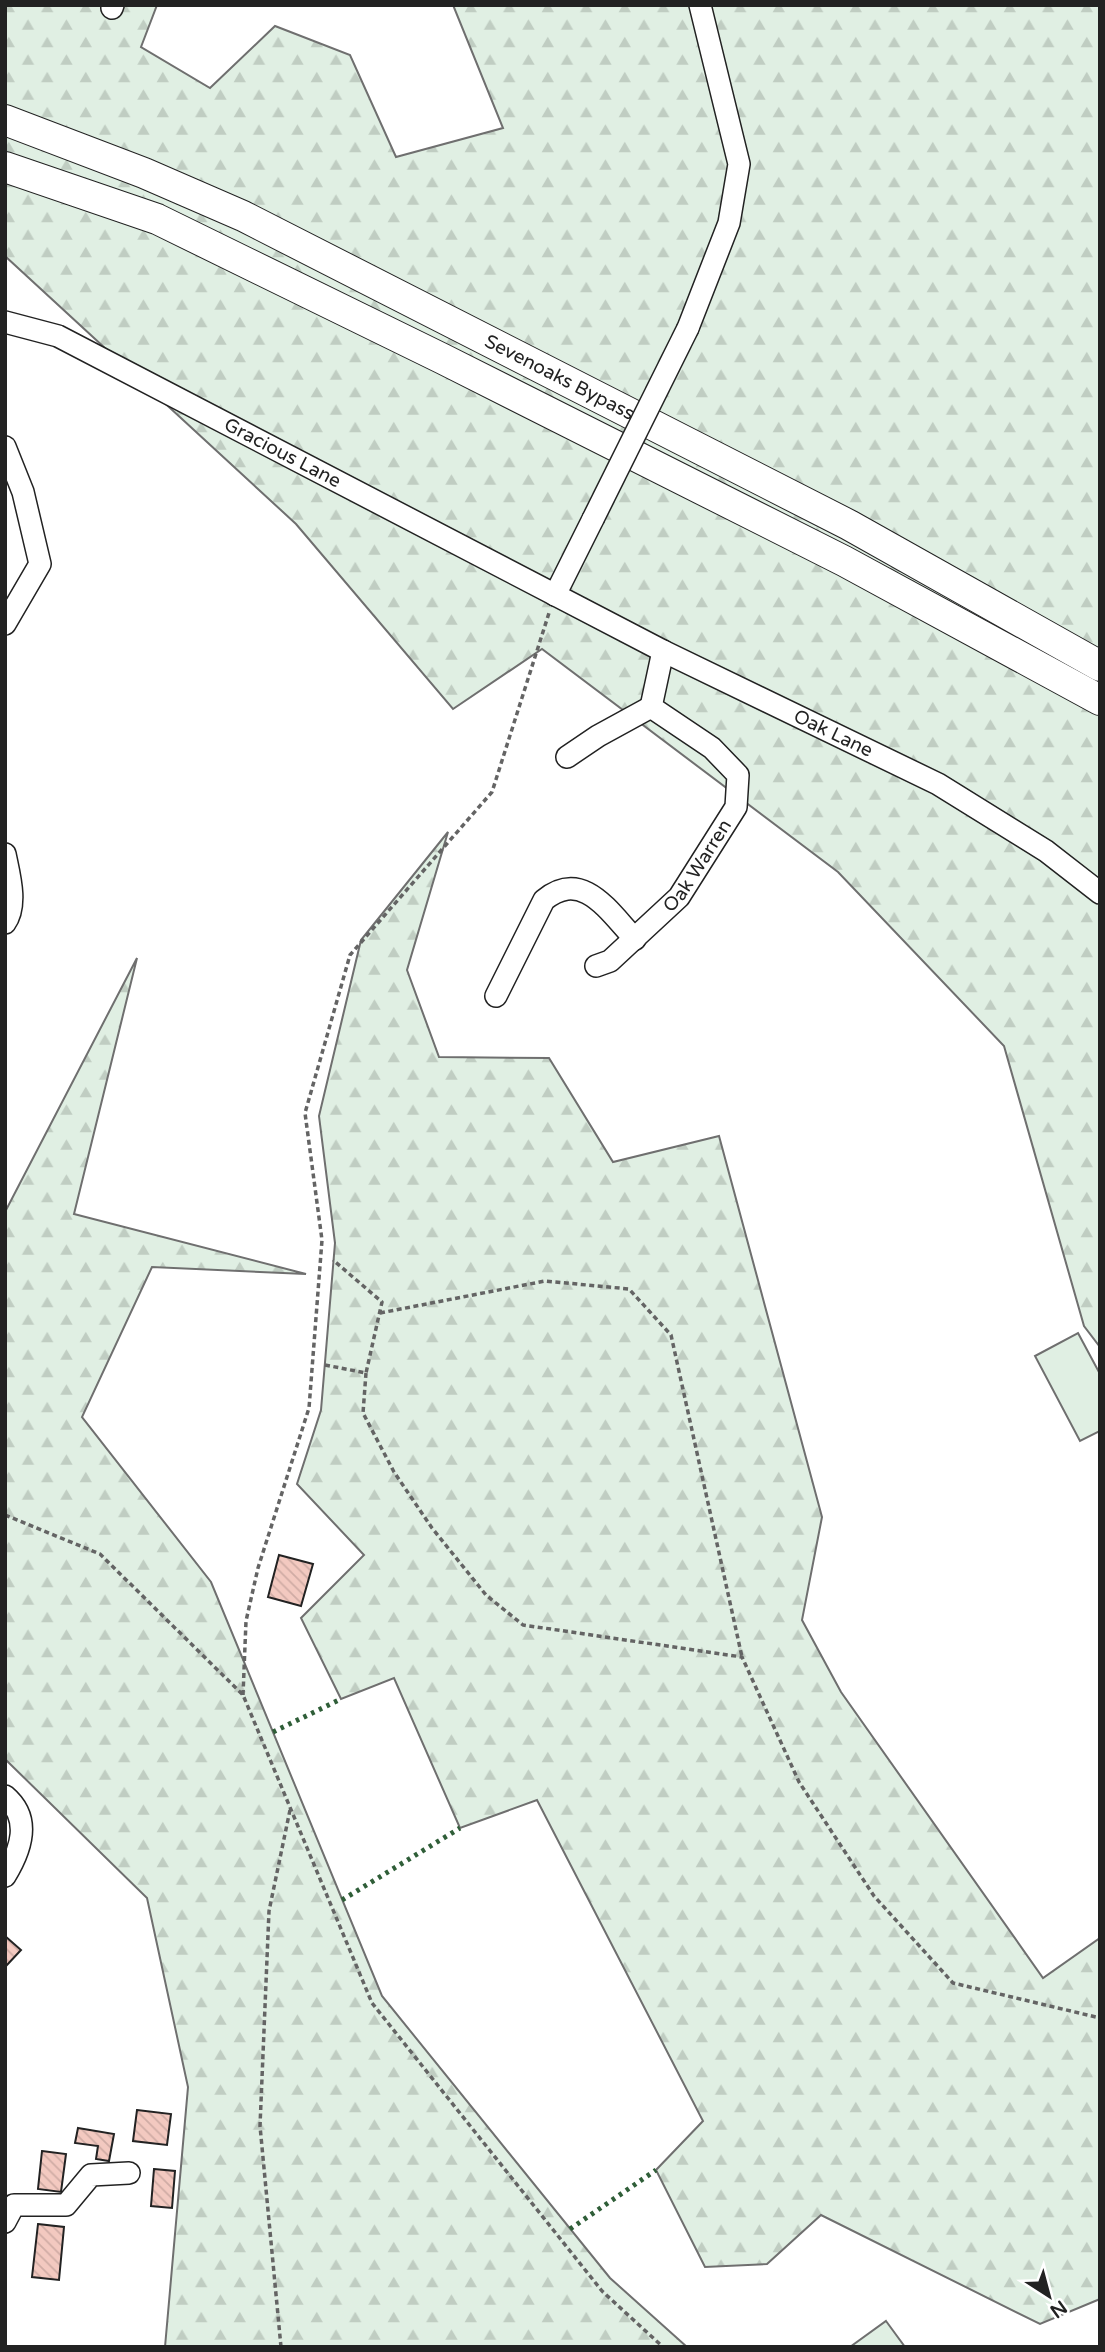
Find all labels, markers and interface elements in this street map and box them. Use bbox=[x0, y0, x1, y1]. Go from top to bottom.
street label: Sevenoaks Bypass bbox=[481, 330, 638, 425]
street label: Gracious Lane bbox=[221, 414, 345, 492]
street label: Oak Lane bbox=[790, 705, 876, 762]
street label: Oak Warren bbox=[659, 815, 736, 917]
north arrow bbox=[1014, 2261, 1084, 2331]
text: N bbox=[1046, 2296, 1071, 2322]

